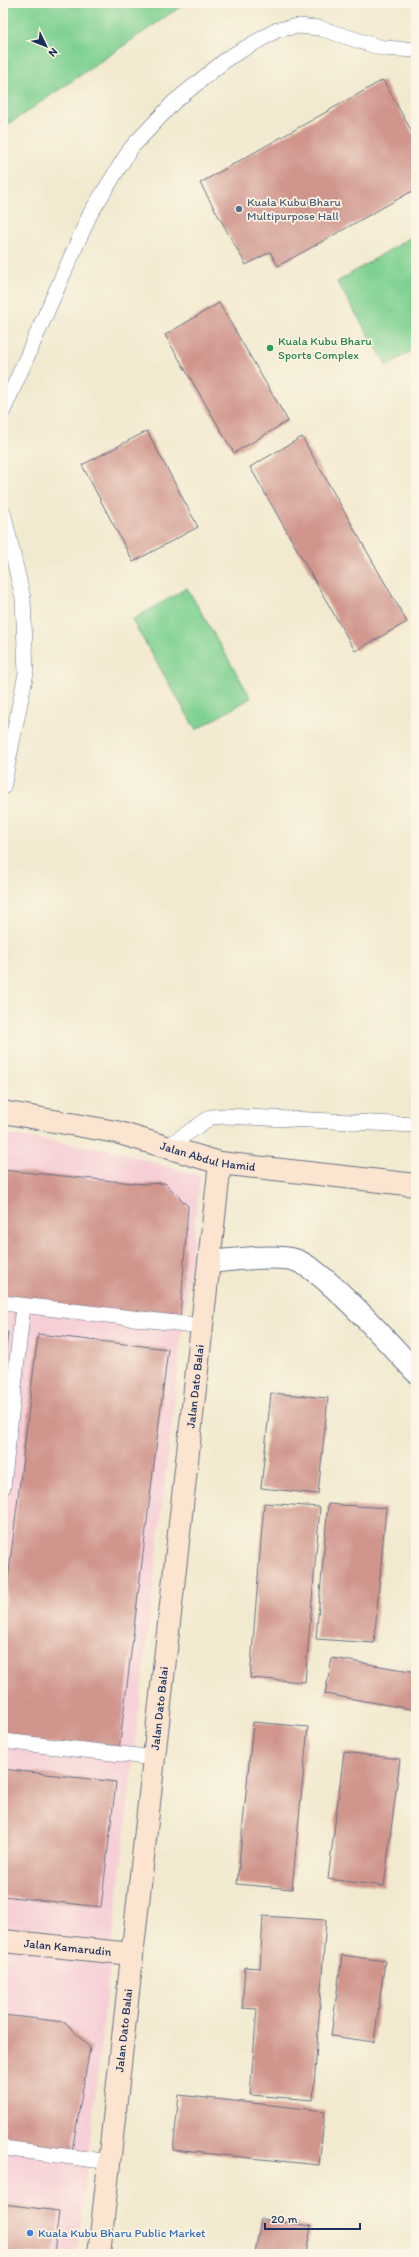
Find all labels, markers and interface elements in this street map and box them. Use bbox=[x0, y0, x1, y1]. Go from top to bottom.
north arrow bbox=[26, 26, 66, 66]
text: N bbox=[46, 45, 60, 60]
place label: Kuala Kubu Bharu Multipurpose Hall bbox=[247, 195, 341, 223]
marker: Kuala Kubu Bharu Multipurpose Hall bbox=[234, 204, 244, 214]
place label: Kuala Kubu Bharu Sports Complex bbox=[278, 334, 372, 362]
marker: Kuala Kubu Bharu Sports Complex bbox=[265, 343, 275, 353]
street label: Jalan Abdul Hamid bbox=[158, 1138, 257, 1174]
street label: Jalan Dato Balai bbox=[184, 1344, 207, 1429]
street label: Jalan Dato Balai bbox=[148, 1666, 171, 1751]
street label: Jalan Kamarudin bbox=[23, 1936, 112, 1959]
street label: Jalan Dato Balai bbox=[112, 1988, 135, 2073]
scale bar bbox=[265, 2205, 360, 2231]
text: 20 m bbox=[271, 2212, 298, 2226]
place label: Kuala Kubu Bharu Public Market bbox=[38, 2226, 206, 2240]
marker: Kuala Kubu Bharu Public Market bbox=[25, 2228, 35, 2238]

